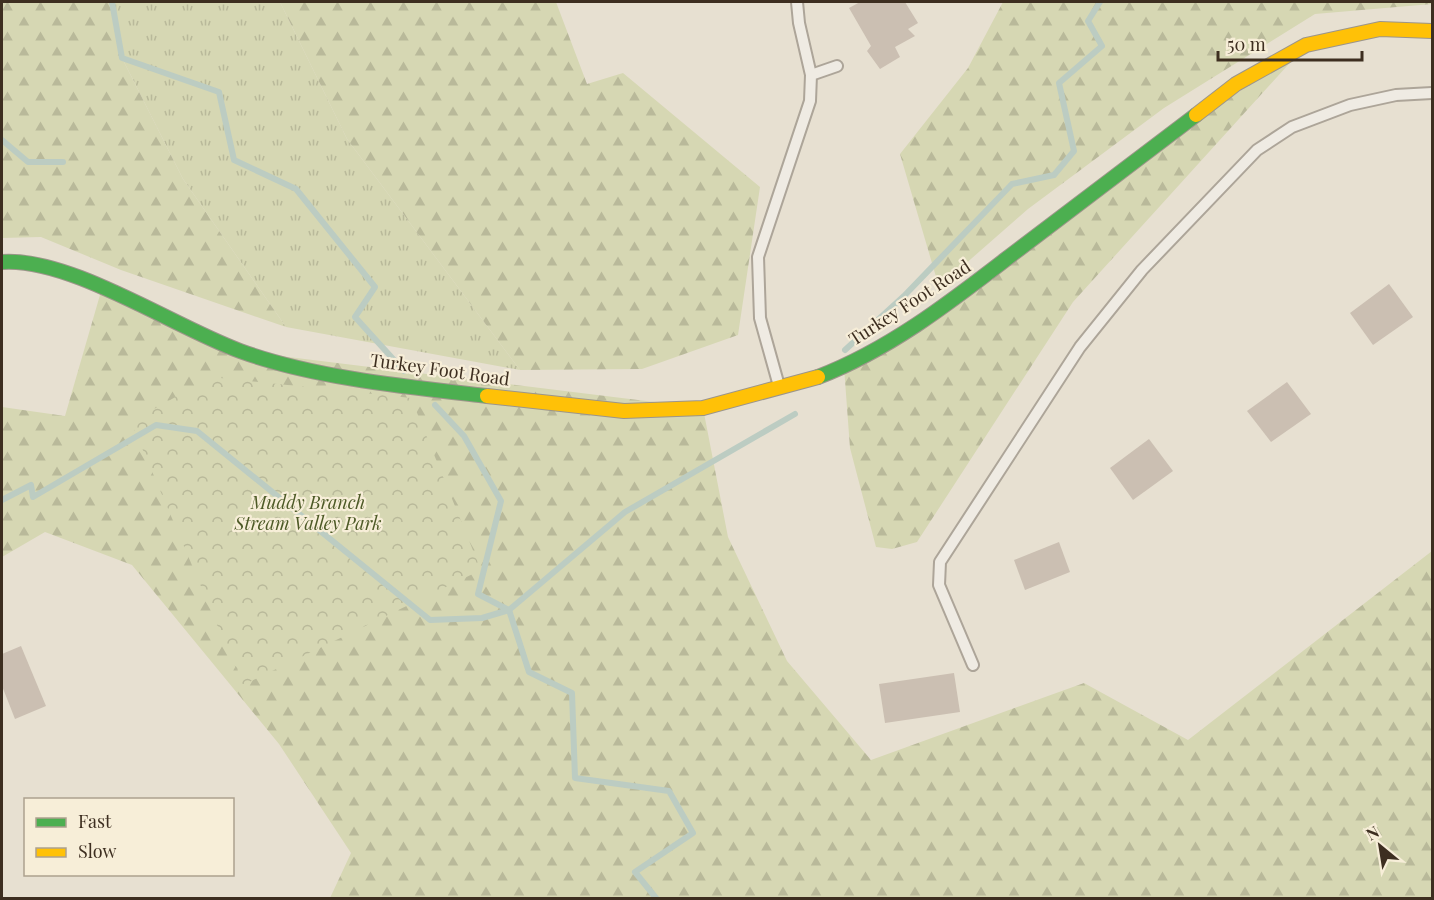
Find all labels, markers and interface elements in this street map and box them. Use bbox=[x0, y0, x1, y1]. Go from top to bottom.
scale bar bbox=[1218, 24, 1362, 62]
text: 50 m bbox=[1227, 32, 1266, 56]
street label: Turkey Foot Road bbox=[844, 254, 975, 350]
street label: Turkey Foot Road bbox=[369, 347, 512, 391]
park label: Muddy Branch Stream Valley Park bbox=[233, 490, 382, 535]
legend bbox=[24, 798, 234, 876]
text: Fast bbox=[78, 809, 112, 833]
north arrow bbox=[1350, 816, 1410, 876]
text: N bbox=[1362, 820, 1383, 845]
text: Slow bbox=[78, 839, 116, 863]

